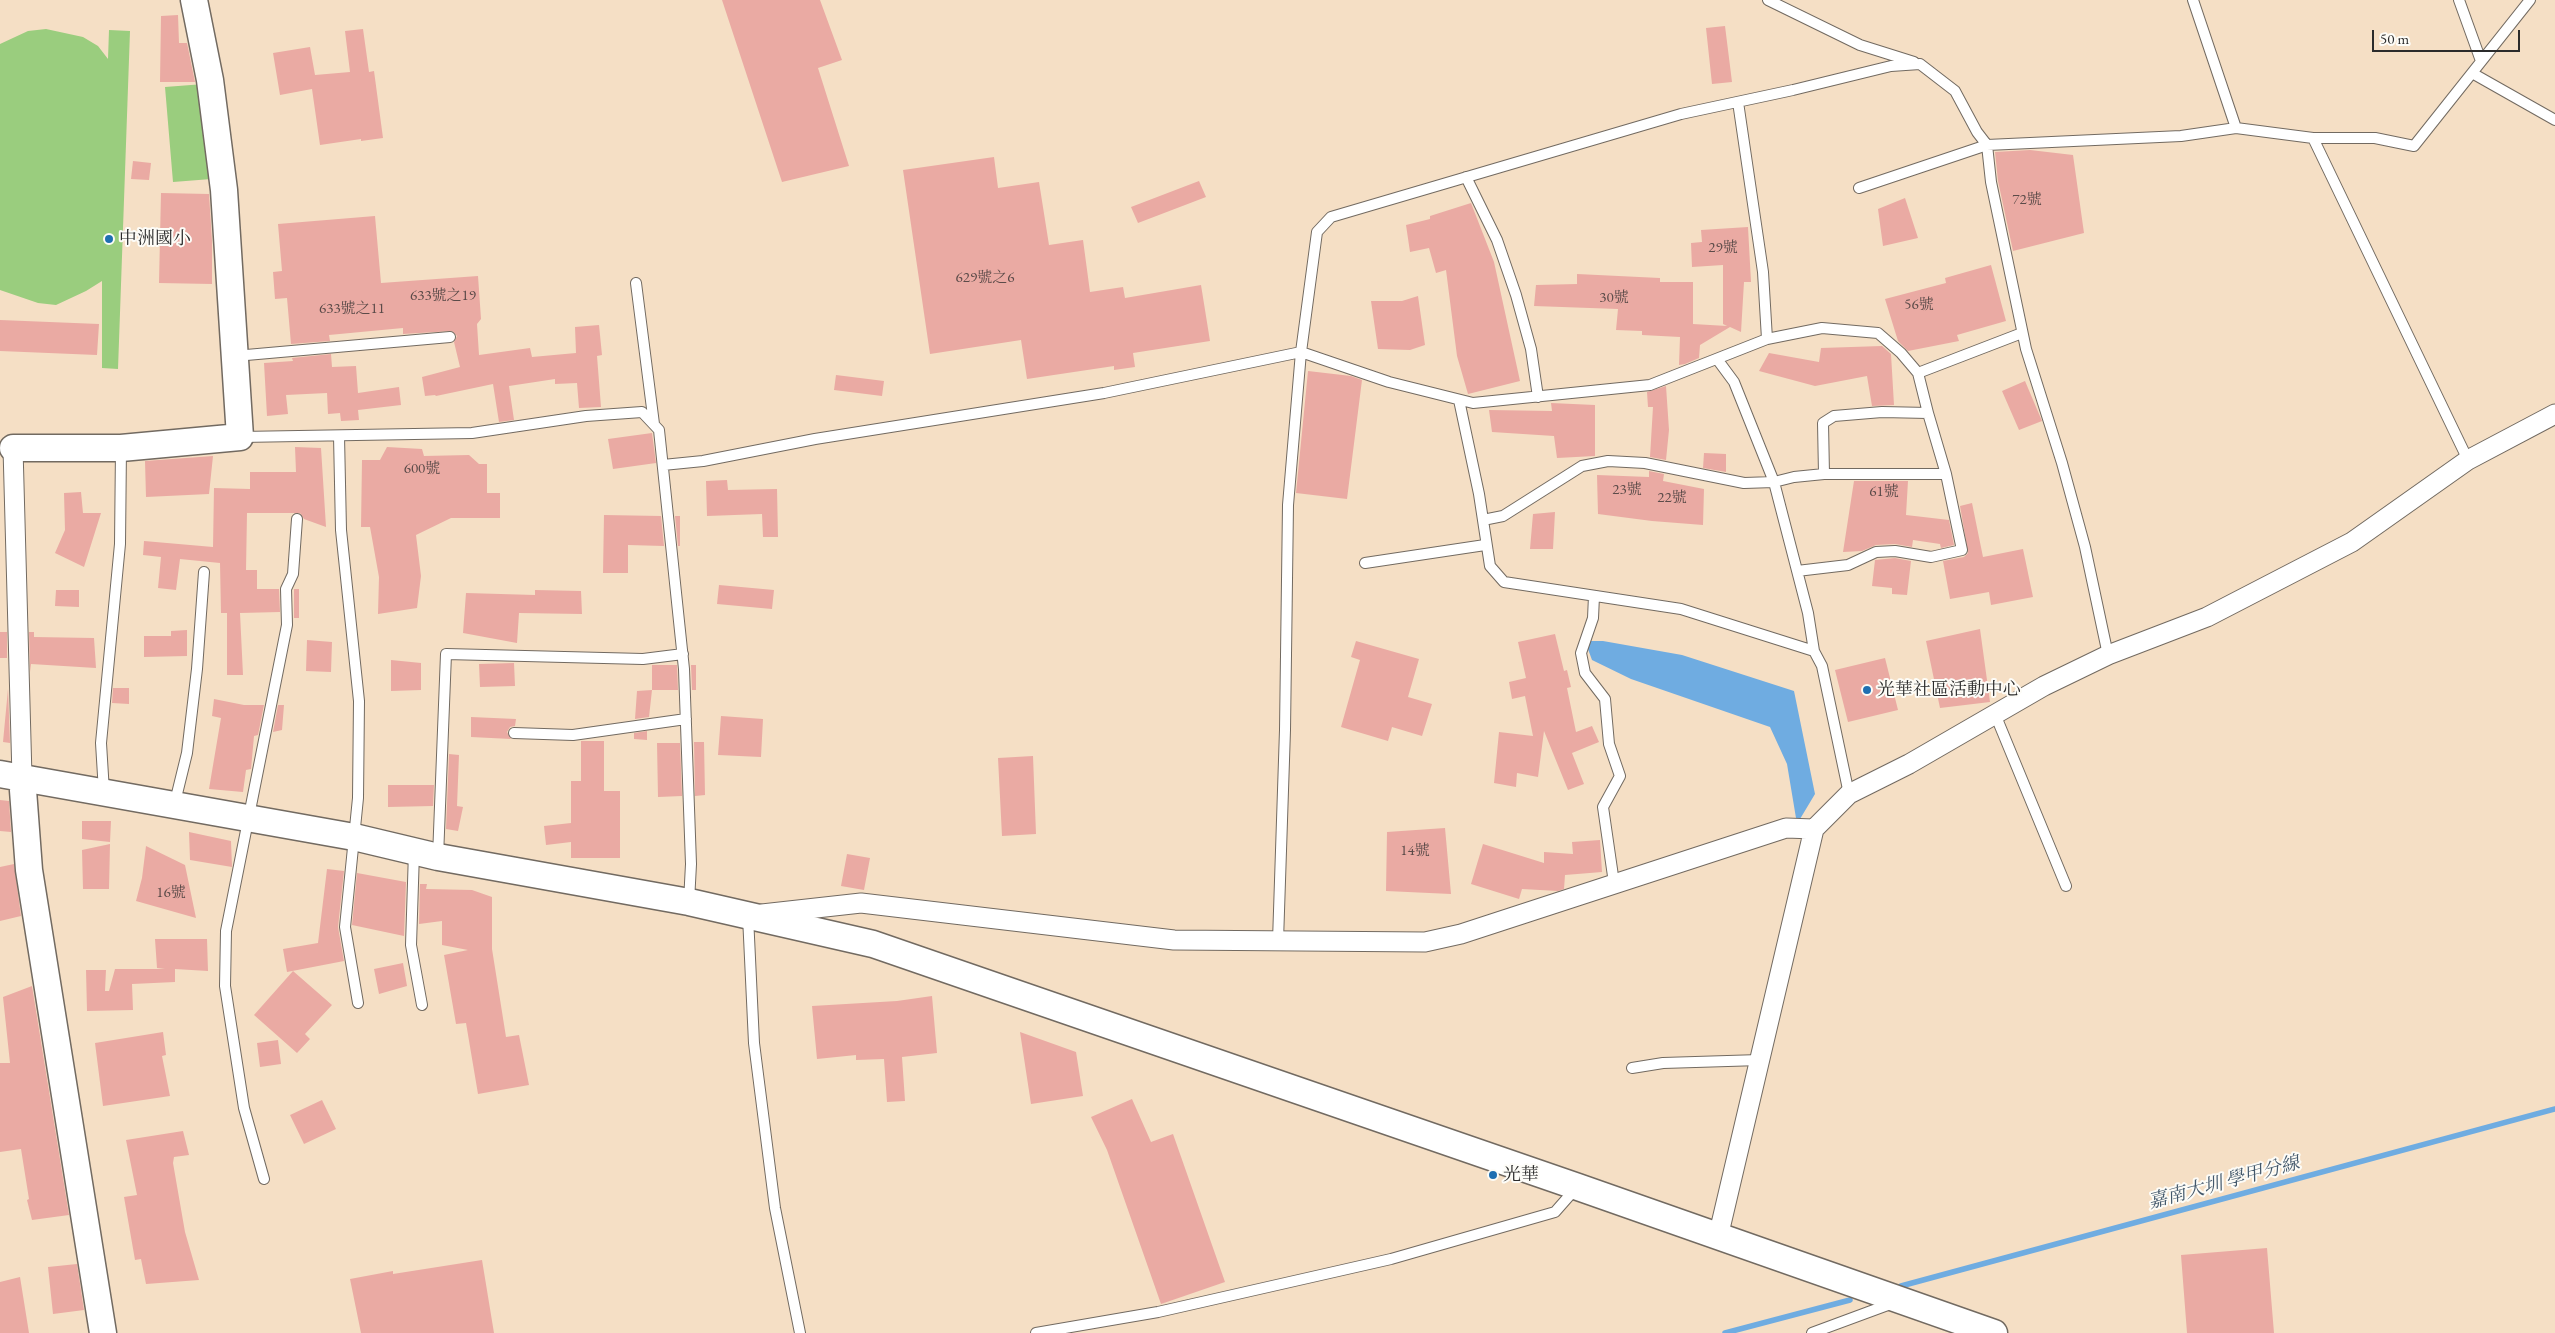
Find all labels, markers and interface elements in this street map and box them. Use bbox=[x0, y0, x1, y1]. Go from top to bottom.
scale bar bbox=[2375, 20, 2522, 52]
text: 50 m bbox=[2380, 29, 2409, 48]
house number: 72號 bbox=[2012, 191, 2042, 209]
place label: 中洲國小 bbox=[119, 228, 191, 250]
marker: 中洲國小 bbox=[103, 233, 115, 245]
house number: 29號 bbox=[1708, 239, 1738, 257]
house number: 629號之6 bbox=[956, 269, 1014, 287]
house number: 633號之19 bbox=[410, 287, 476, 305]
house number: 30號 bbox=[1599, 289, 1629, 307]
house number: 56號 bbox=[1904, 296, 1934, 314]
house number: 633號之11 bbox=[319, 300, 385, 318]
house number: 600號 bbox=[404, 460, 440, 478]
house number: 23號 bbox=[1612, 481, 1642, 499]
house number: 61號 bbox=[1869, 483, 1899, 501]
house number: 22號 bbox=[1657, 489, 1687, 507]
place label: 光華社區活動中心 bbox=[1877, 679, 2021, 701]
marker: 光華社區活動中心 bbox=[1861, 684, 1873, 696]
house number: 14號 bbox=[1400, 842, 1430, 860]
house number: 16號 bbox=[156, 884, 186, 902]
water label: 嘉南大圳 學甲分線 bbox=[2146, 1152, 2302, 1214]
place label: 光華 bbox=[1503, 1164, 1539, 1186]
marker: 光華 bbox=[1487, 1169, 1499, 1181]

